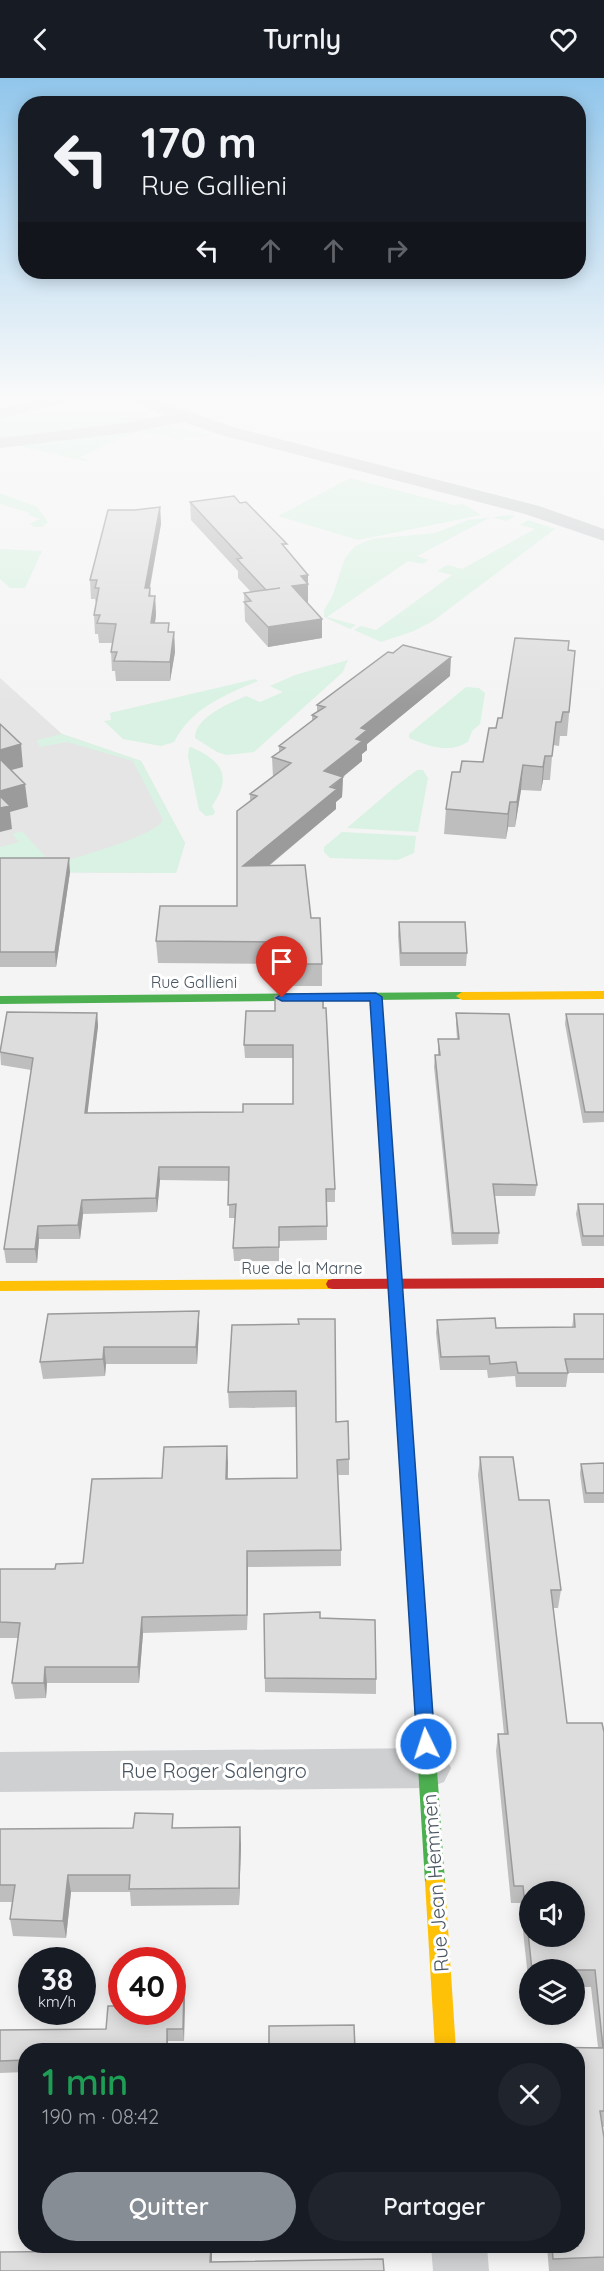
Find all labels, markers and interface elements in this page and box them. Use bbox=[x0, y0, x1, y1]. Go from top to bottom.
text: Turnly bbox=[263, 22, 341, 56]
icon: back bbox=[24, 23, 57, 56]
icon: heart bbox=[547, 23, 580, 56]
text: 170 m bbox=[141, 116, 257, 169]
icon: left bbox=[42, 120, 120, 198]
text: Rue Gallieni bbox=[141, 168, 287, 202]
icon: left bbox=[191, 234, 224, 267]
icon: ahead bbox=[254, 234, 287, 267]
icon: ahead bbox=[317, 234, 350, 267]
icon: right bbox=[380, 234, 413, 267]
pin bbox=[256, 936, 307, 998]
icon: arrive bbox=[265, 945, 298, 978]
street label: Rue Gallieni bbox=[151, 972, 237, 992]
street label: Rue de la Marne bbox=[241, 1258, 363, 1278]
position arrow bbox=[394, 1712, 458, 1776]
street label: Rue Roger Salengro bbox=[121, 1758, 307, 1783]
street label: Rue Jean Hemmen bbox=[416, 1793, 454, 1973]
map controls bbox=[519, 1881, 585, 2025]
button: sound bbox=[519, 1881, 585, 1947]
speed limit sign: 40 bbox=[108, 1947, 186, 2025]
button: layers bbox=[519, 1959, 585, 2025]
text: 38 bbox=[41, 1960, 73, 1998]
text: km/h bbox=[38, 1992, 76, 2011]
text: 1 min bbox=[42, 2059, 128, 2104]
button: close bbox=[498, 2063, 561, 2126]
text: 190 m · 08:42 bbox=[42, 2104, 159, 2129]
button: Quitter bbox=[42, 2172, 296, 2241]
button: Partager bbox=[308, 2172, 561, 2241]

